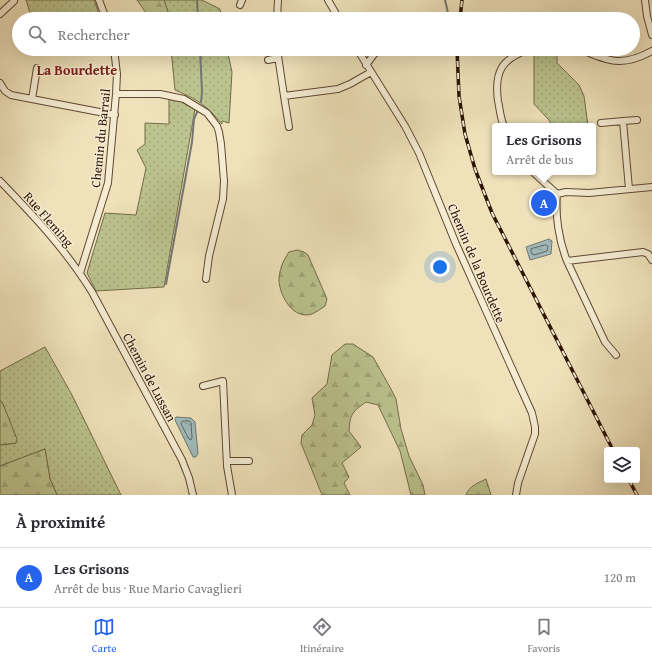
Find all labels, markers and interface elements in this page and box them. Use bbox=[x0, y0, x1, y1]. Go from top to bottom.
search box bbox=[12, 12, 640, 56]
icon: search bbox=[26, 23, 48, 45]
text: Rechercher bbox=[58, 24, 130, 45]
district label: La Bourdette bbox=[37, 60, 117, 80]
street label: Chemin du Barrail bbox=[86, 87, 115, 188]
popup bbox=[492, 123, 596, 175]
text: Les Grisons bbox=[506, 129, 582, 150]
text: Arrêt de bus bbox=[506, 150, 573, 169]
street label: Rue Fleming bbox=[19, 188, 78, 251]
pin: A bbox=[531, 188, 557, 218]
street label: Chemin de la Bourdette bbox=[443, 201, 510, 326]
your location bbox=[430, 257, 450, 277]
street label: Chemin de Lussan bbox=[118, 330, 181, 426]
map controls bbox=[604, 447, 640, 483]
button: layers bbox=[604, 447, 640, 483]
text: À proximité bbox=[16, 509, 105, 534]
text: Les Grisons bbox=[54, 558, 129, 579]
text: A bbox=[25, 568, 33, 587]
text: 120 m bbox=[604, 568, 636, 587]
text: Arrêt de bus · Rue Mario Cavaglieri bbox=[54, 579, 242, 598]
tab: Carte bbox=[92, 616, 117, 656]
tab: Itinéraire bbox=[300, 616, 344, 656]
tab: Favoris bbox=[527, 616, 560, 656]

